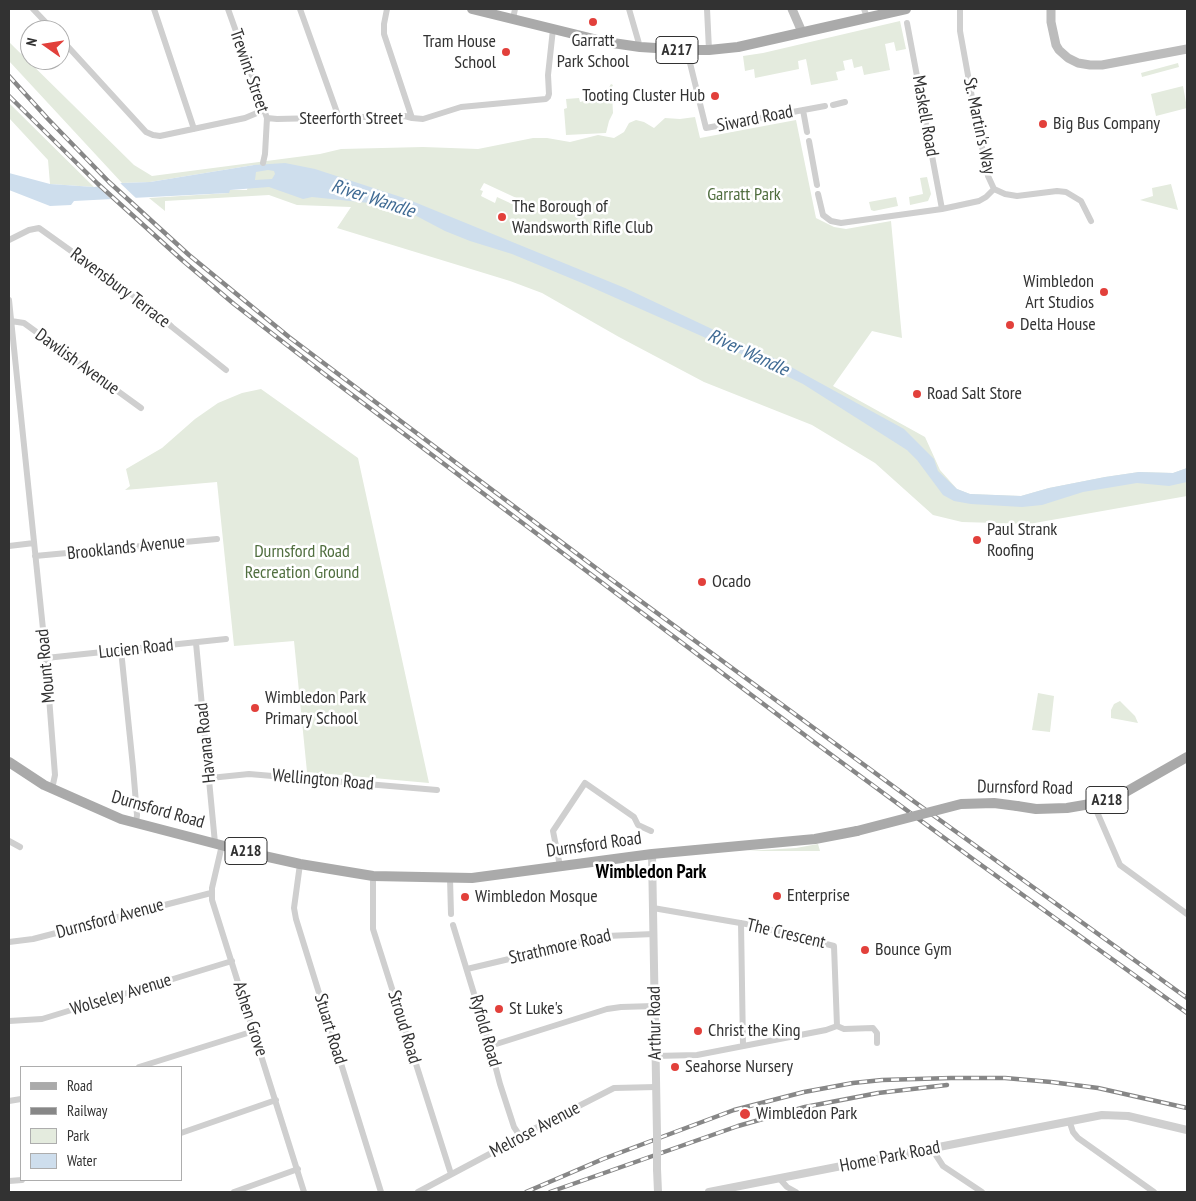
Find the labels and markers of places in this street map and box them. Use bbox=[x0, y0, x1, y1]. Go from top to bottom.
marker: Garratt Park School bbox=[587, 16, 599, 28]
place label: Garratt Park School bbox=[557, 30, 629, 72]
place label: Tram House School bbox=[423, 31, 496, 74]
marker: Tram House School bbox=[500, 46, 512, 58]
place label: Tooting Cluster Hub bbox=[582, 85, 705, 107]
marker: Tooting Cluster Hub bbox=[709, 90, 721, 102]
place label: Big Bus Company bbox=[1053, 113, 1160, 135]
marker: Big Bus Company bbox=[1037, 118, 1049, 130]
place label: The Borough of Wandsworth Rifle Club bbox=[512, 196, 653, 238]
marker: The Borough of Wandsworth Rifle Club bbox=[496, 211, 508, 223]
place label: Wimbledon Art Studios bbox=[1023, 271, 1094, 314]
marker: Wimbledon Art Studios bbox=[1098, 286, 1110, 298]
place label: Delta House bbox=[1020, 314, 1096, 336]
marker: Delta House bbox=[1004, 319, 1016, 331]
place label: Road Salt Store bbox=[927, 383, 1022, 405]
marker: Road Salt Store bbox=[911, 388, 923, 400]
place label: Paul Strank Roofing bbox=[987, 519, 1057, 562]
marker: Paul Strank Roofing bbox=[971, 534, 983, 546]
place label: Ocado bbox=[712, 571, 751, 593]
marker: Ocado bbox=[696, 576, 708, 588]
place label: Wimbledon Park Primary School bbox=[265, 687, 366, 730]
marker: Wimbledon Park Primary School bbox=[249, 702, 261, 714]
place label: Enterprise bbox=[787, 885, 850, 907]
place label: Wimbledon Mosque bbox=[475, 886, 598, 908]
marker: Enterprise bbox=[771, 890, 783, 902]
marker: Wimbledon Mosque bbox=[459, 891, 471, 903]
place label: Bounce Gym bbox=[875, 939, 952, 961]
marker: Bounce Gym bbox=[859, 944, 871, 956]
place label: St Luke's bbox=[509, 998, 563, 1020]
marker: St Luke's bbox=[493, 1003, 505, 1015]
place label: Christ the King bbox=[708, 1020, 800, 1042]
marker: Christ the King bbox=[692, 1025, 704, 1037]
place label: Seahorse Nursery bbox=[685, 1056, 793, 1078]
marker: Seahorse Nursery bbox=[669, 1061, 681, 1073]
place label: Wimbledon Park bbox=[756, 1103, 857, 1125]
marker: Wimbledon Park bbox=[738, 1107, 752, 1121]

